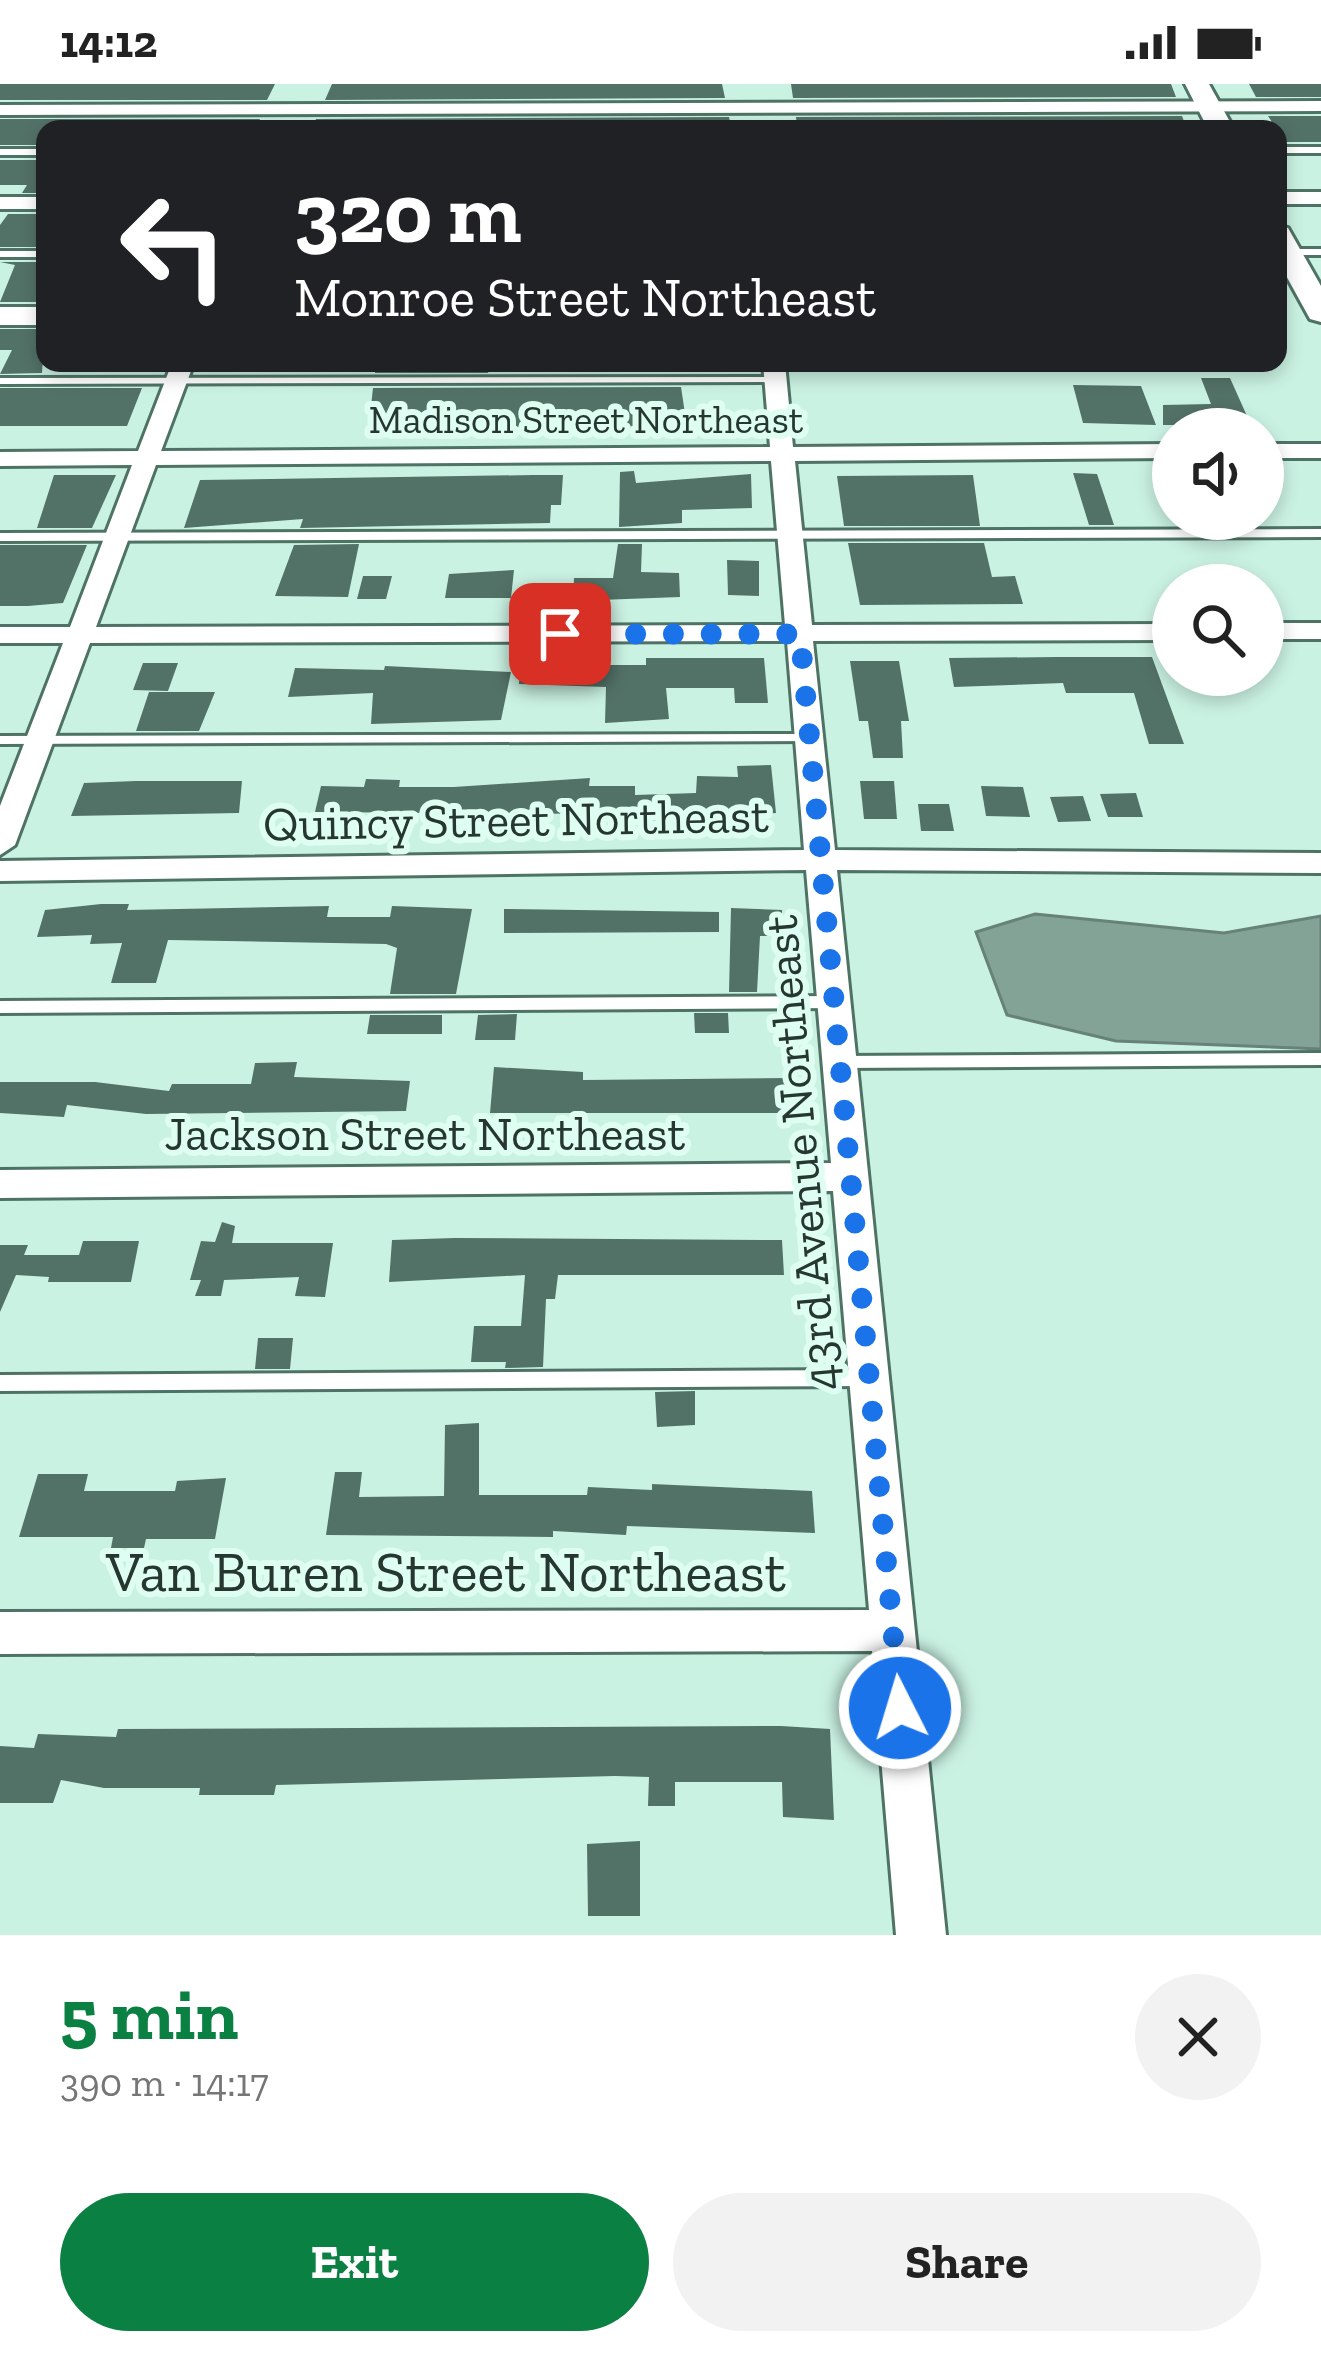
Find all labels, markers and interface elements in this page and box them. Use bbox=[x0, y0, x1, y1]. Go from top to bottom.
text: 14:12 bbox=[60, 15, 157, 69]
text: 320 m bbox=[294, 163, 522, 264]
icon: left bbox=[96, 168, 252, 324]
text: Monroe Street Northeast bbox=[294, 265, 876, 330]
street label: Madison Street Northeast bbox=[369, 396, 804, 443]
map controls bbox=[1152, 408, 1284, 696]
button: sound bbox=[1152, 408, 1284, 540]
button: search bbox=[1152, 564, 1284, 696]
pin bbox=[509, 583, 611, 685]
icon: arrive bbox=[527, 601, 593, 667]
street label: Quincy Street Northeast bbox=[263, 787, 769, 852]
street label: 43rd Avenue Northeast bbox=[751, 913, 850, 1393]
street label: Jackson Street Northeast bbox=[165, 1105, 686, 1162]
street label: Van Buren Street Northeast bbox=[105, 1537, 786, 1606]
position arrow bbox=[837, 1645, 963, 1771]
text: 5 min bbox=[60, 1971, 238, 2057]
button: close bbox=[1135, 1974, 1261, 2100]
text: 390 m · 14:17 bbox=[60, 2059, 269, 2106]
button: Exit bbox=[60, 2193, 649, 2331]
button: Share bbox=[673, 2193, 1261, 2331]

